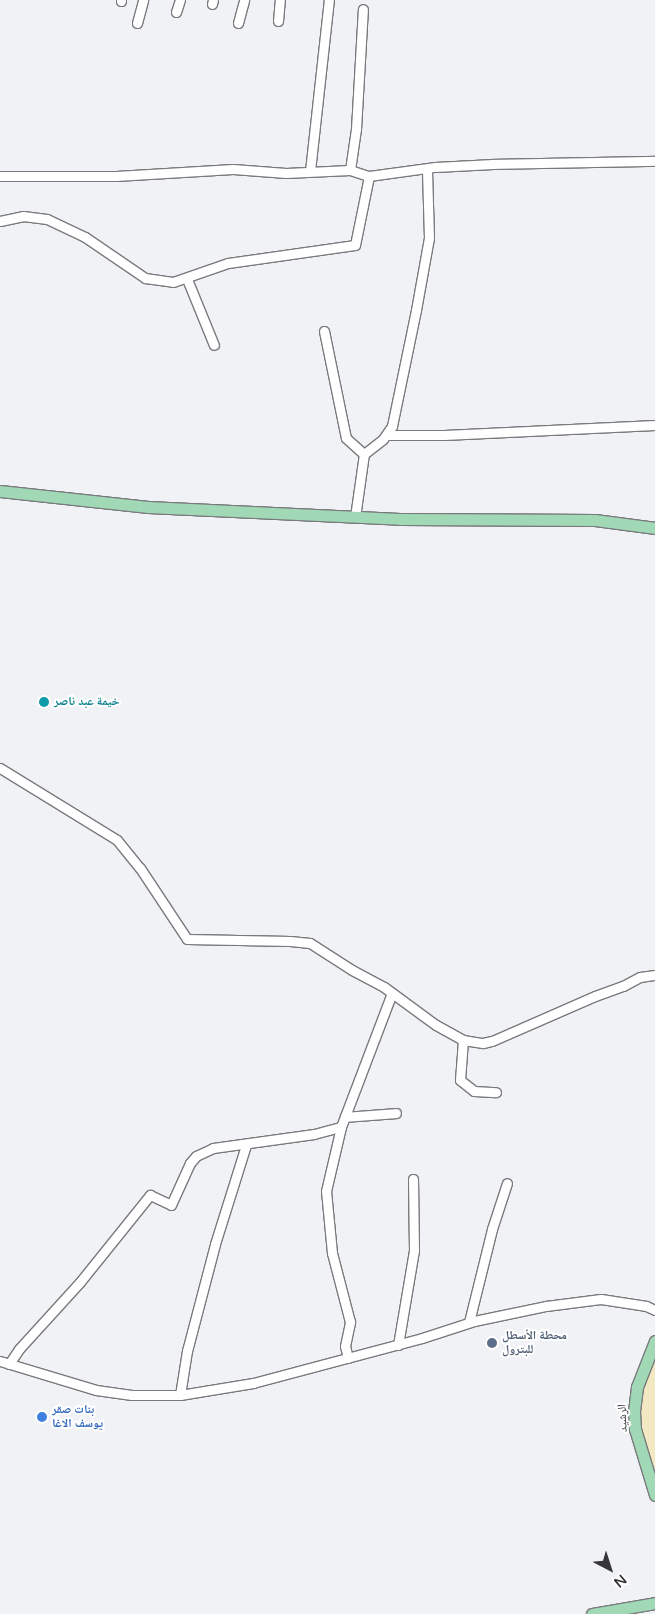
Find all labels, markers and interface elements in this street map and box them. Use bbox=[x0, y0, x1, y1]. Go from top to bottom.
place label: خيمة عبد ناصر bbox=[54, 695, 119, 709]
marker: خيمة عبد ناصر bbox=[38, 696, 50, 708]
place label: محطة الأسطل للبترول bbox=[502, 1329, 567, 1357]
marker: محطة الأسطل للبترول bbox=[486, 1337, 498, 1349]
place label: بنات صقر يوسف الاغا bbox=[52, 1403, 103, 1431]
street label: الرشيد bbox=[615, 1404, 631, 1432]
marker: بنات صقر يوسف الاغا bbox=[36, 1411, 48, 1423]
north arrow bbox=[585, 1544, 635, 1594]
text: N bbox=[610, 1571, 630, 1591]

